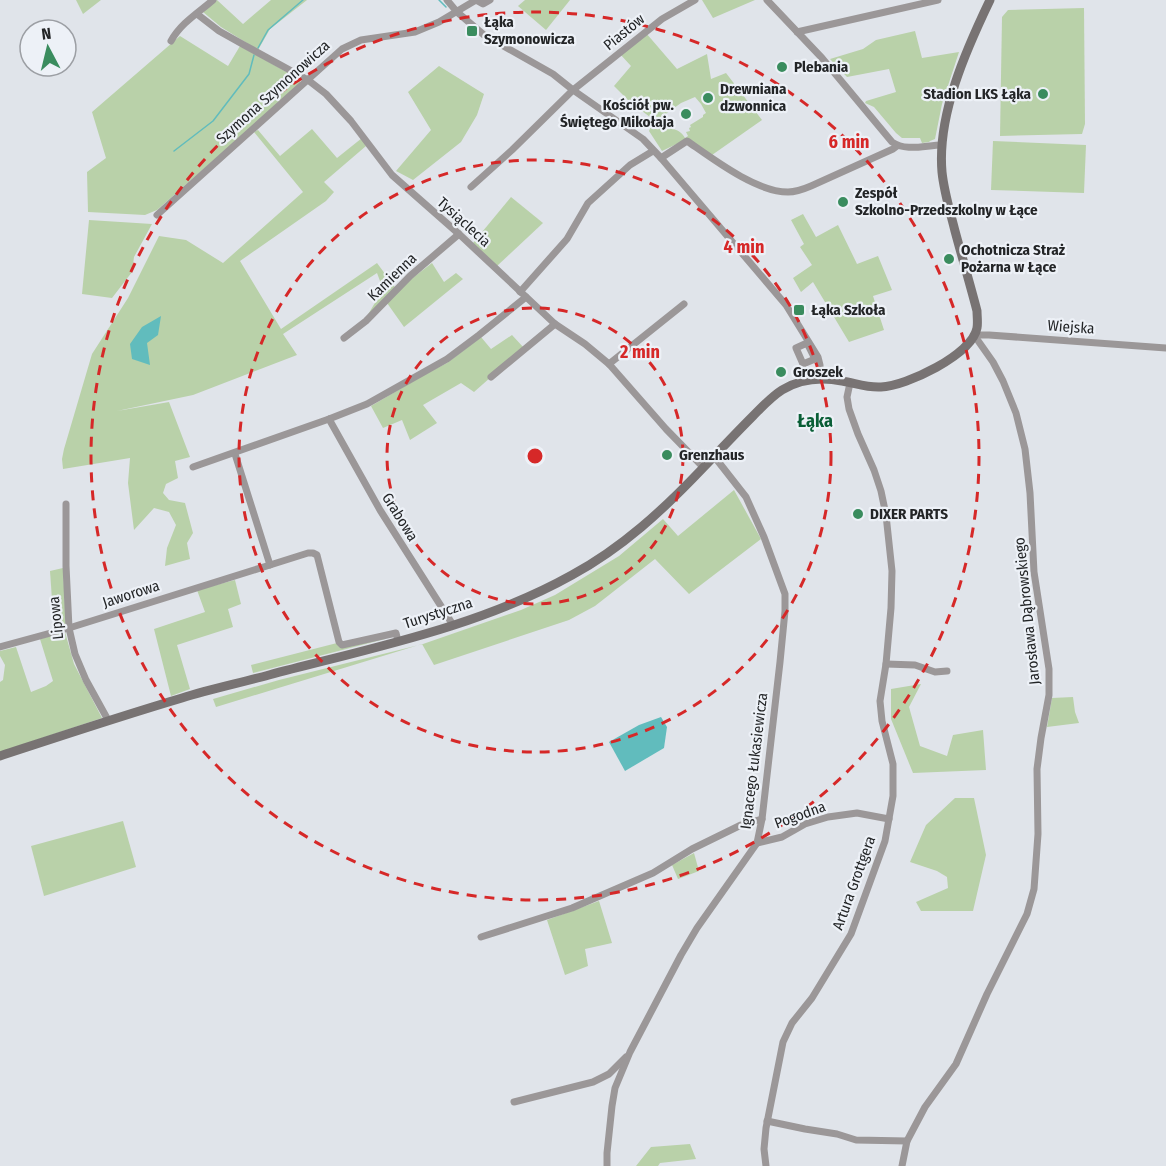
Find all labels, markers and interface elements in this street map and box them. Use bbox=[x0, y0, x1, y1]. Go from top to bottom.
street label: Piastów bbox=[600, 10, 648, 54]
place label: Łąka Szymonowicza bbox=[484, 13, 575, 48]
north arrow bbox=[18, 18, 78, 78]
text: N bbox=[40, 24, 52, 44]
marker: Łąka Szymonowicza bbox=[465, 24, 479, 38]
street label: Szymona Szymonowicza bbox=[213, 36, 333, 148]
place label: Plebania bbox=[794, 58, 849, 76]
marker: Plebania bbox=[775, 60, 789, 74]
place label: Drewniana dzwonnica bbox=[720, 80, 787, 115]
place label: Stadion LKS Łąka bbox=[923, 85, 1032, 103]
marker: Stadion LKS Łąka bbox=[1036, 87, 1050, 101]
marker: Drewniana dzwonnica bbox=[701, 91, 715, 105]
place label: Kościół pw. Świętego Mikołaja bbox=[560, 96, 675, 131]
marker: Kościół pw. Świętego Mikołaja bbox=[679, 107, 693, 121]
text: 6 min bbox=[829, 131, 870, 153]
place label: Zespół Szkolno-Przedszkolny w Łące bbox=[855, 184, 1038, 219]
street label: Tysiąclecia bbox=[434, 193, 494, 251]
marker: Zespół Szkolno-Przedszkolny w Łące bbox=[836, 195, 850, 209]
text: 4 min bbox=[724, 236, 764, 258]
place label: Ochotnicza Straż Pożarna w Łące bbox=[961, 241, 1066, 276]
street label: Kamienna bbox=[364, 249, 420, 305]
marker: Ochotnicza Straż Pożarna w Łące bbox=[942, 252, 956, 266]
place label: Łąka Szkoła bbox=[811, 301, 886, 319]
marker: Łąka Szkoła bbox=[792, 303, 806, 317]
street label: Wiejska bbox=[1047, 316, 1095, 338]
text: 2 min bbox=[619, 341, 660, 363]
place label: Groszek bbox=[793, 363, 843, 381]
marker: Groszek bbox=[774, 365, 788, 379]
district label: Łąka bbox=[797, 410, 833, 432]
centre of rings bbox=[525, 446, 545, 466]
place label: Grenzhaus bbox=[679, 446, 745, 464]
marker: Grenzhaus bbox=[660, 448, 674, 462]
street label: Grabowa bbox=[378, 490, 422, 544]
place label: DIXER PARTS bbox=[870, 505, 948, 523]
marker: DIXER PARTS bbox=[851, 507, 865, 521]
street label: Jarosława Dąbrowskiego bbox=[1010, 536, 1044, 686]
street label: Jaworowa bbox=[100, 576, 162, 612]
street label: Turystyczna bbox=[401, 593, 475, 633]
street label: Lipowa bbox=[45, 596, 67, 640]
street label: Ignacego Łukasiewicza bbox=[737, 692, 771, 830]
street label: Pogodna bbox=[772, 797, 828, 833]
street label: Artura Grottgera bbox=[829, 834, 879, 932]

